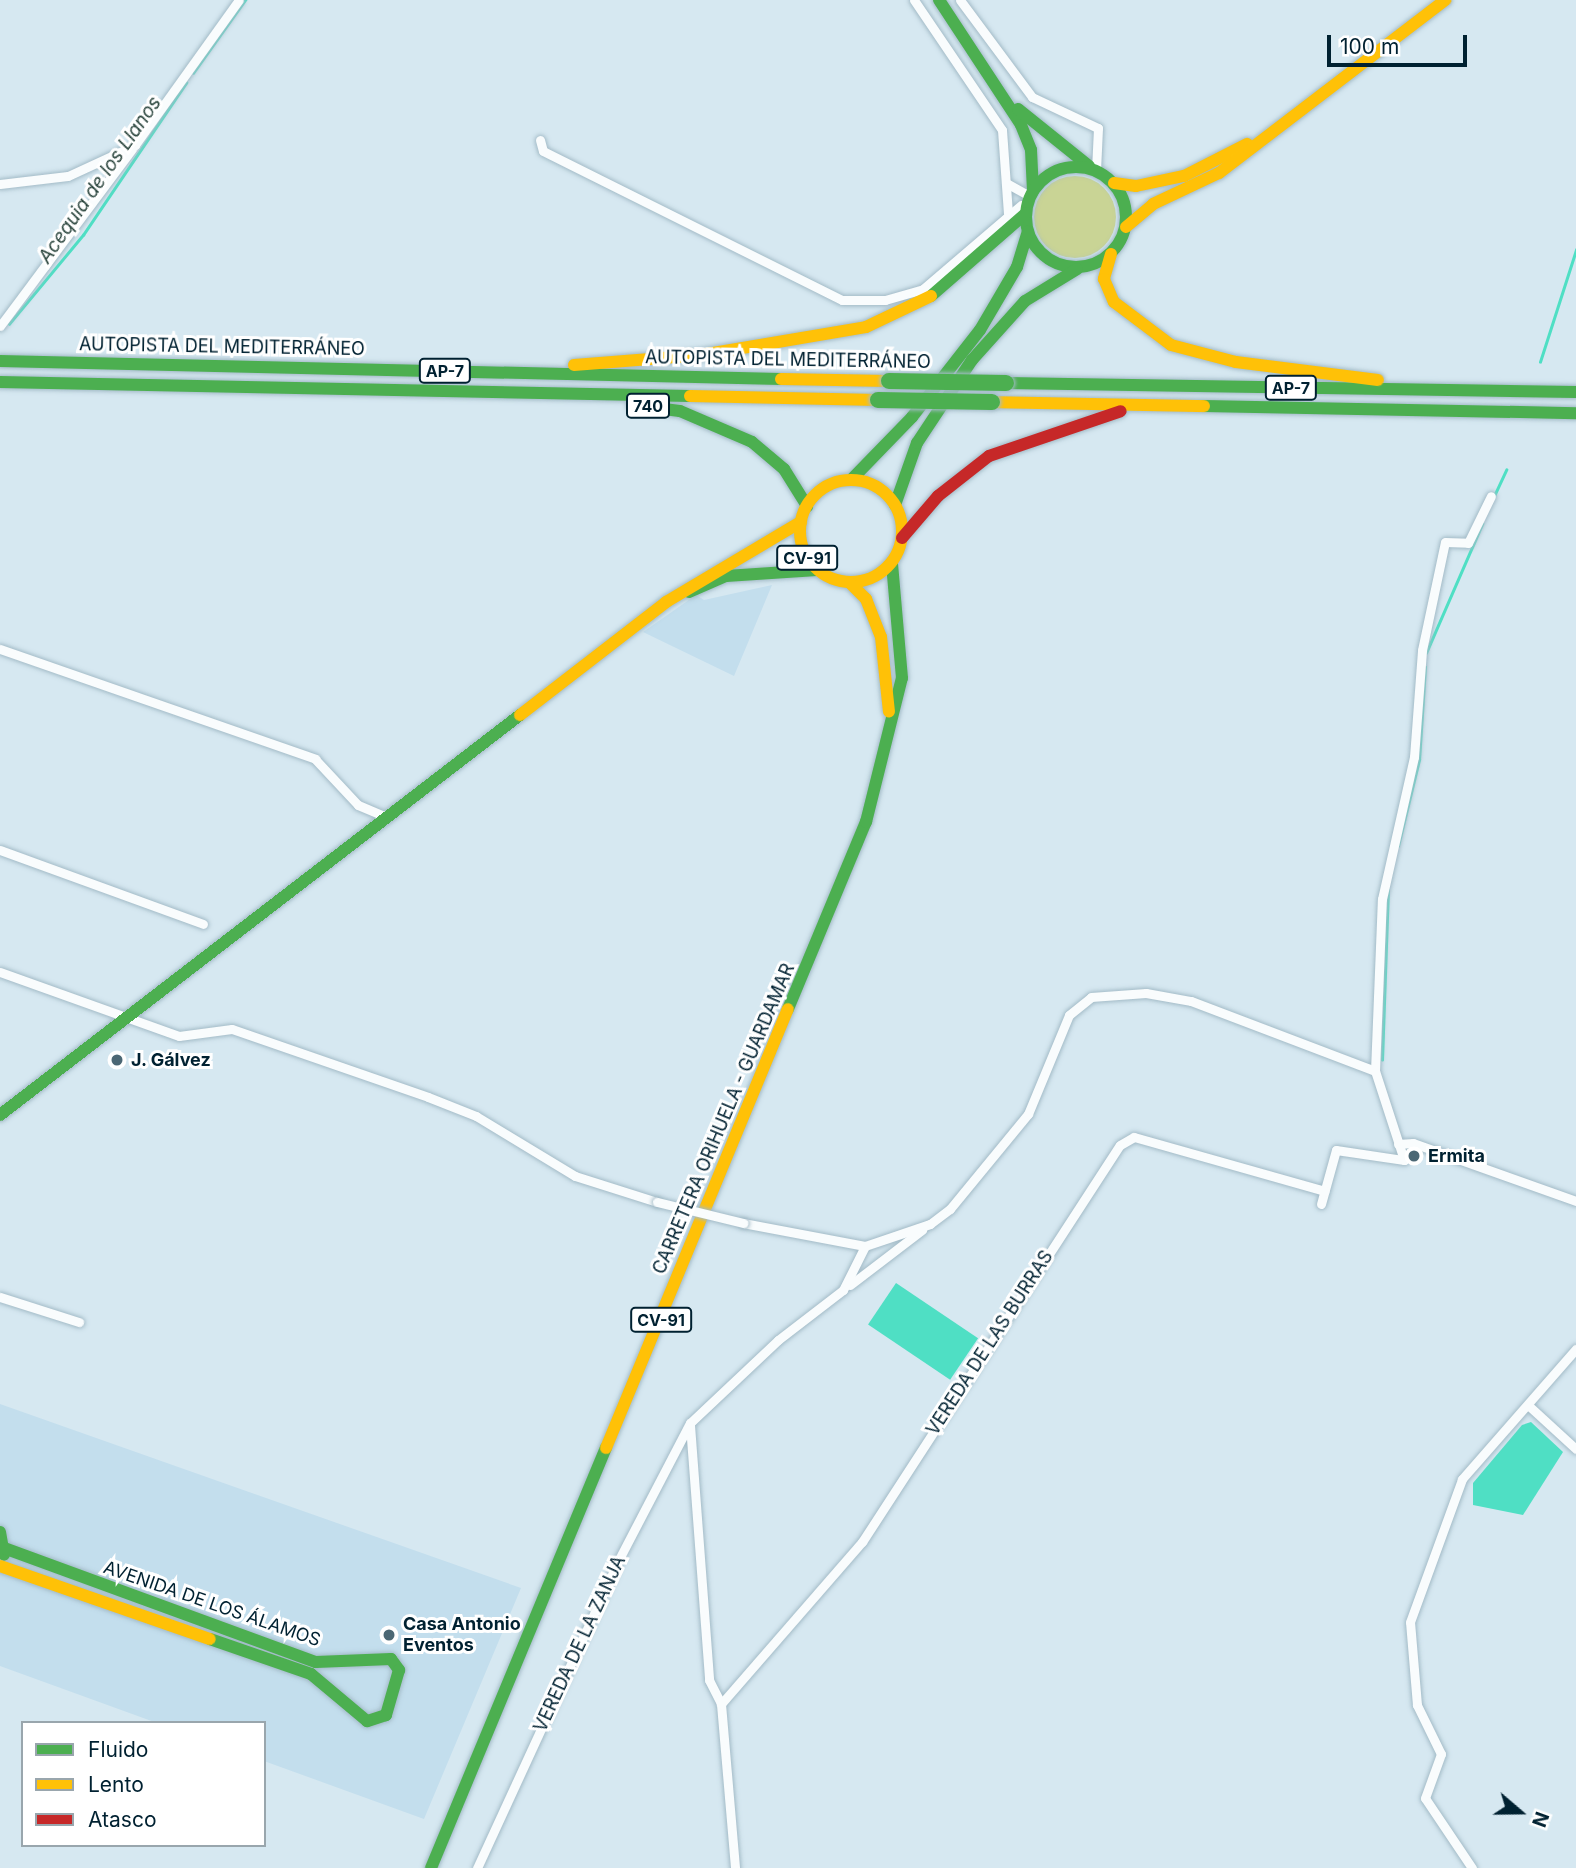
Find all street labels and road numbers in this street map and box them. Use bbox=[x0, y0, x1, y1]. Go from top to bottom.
street label: AUTOPISTA DEL MEDITERRÁNEO bbox=[79, 334, 365, 360]
street label: AUTOPISTA DEL MEDITERRÁNEO bbox=[645, 347, 931, 373]
road number: AP-7 bbox=[419, 358, 471, 384]
road number: AP-7 bbox=[1265, 376, 1317, 400]
road number: 740 bbox=[625, 394, 671, 418]
road number: CV-91 bbox=[776, 545, 838, 570]
street label: CARRETERA ORIHUELA - GUARDAMAR bbox=[649, 961, 799, 1277]
street label: VEREDA DE LAS BURRAS bbox=[922, 1247, 1058, 1439]
road number: CV-91 bbox=[630, 1308, 692, 1332]
street label: VEREDA DE LA ZANJA bbox=[530, 1553, 630, 1735]
street label: AVENIDA DE LOS ÁLAMOS bbox=[101, 1557, 323, 1651]

